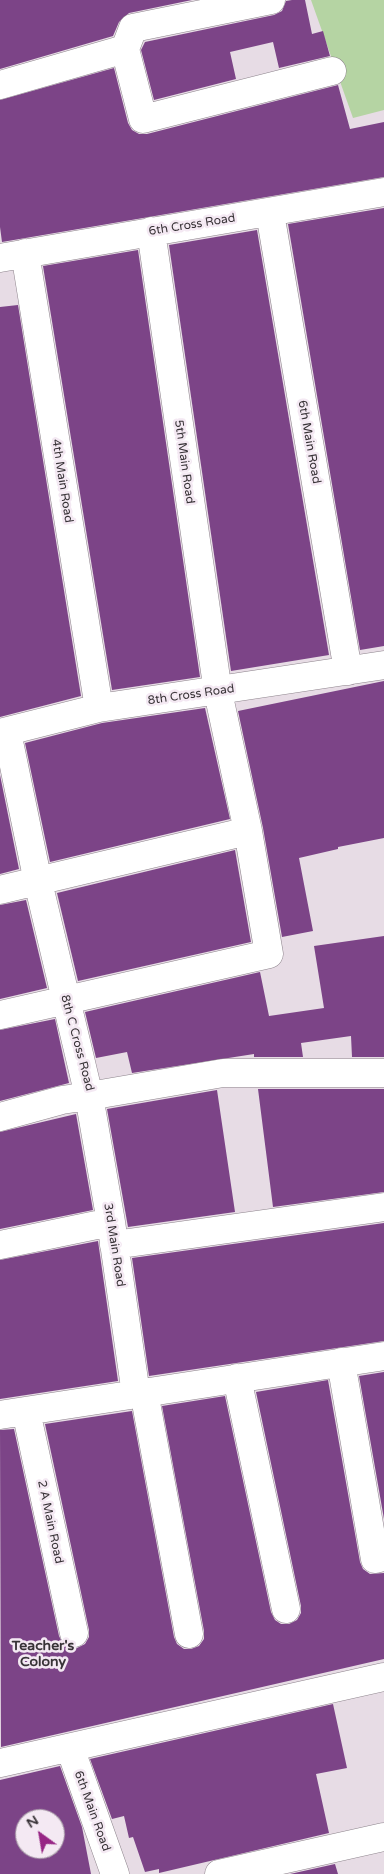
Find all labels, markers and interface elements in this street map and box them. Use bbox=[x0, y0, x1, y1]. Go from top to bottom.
street label: 6th Cross Road bbox=[148, 211, 236, 239]
street label: 6th Main Road bbox=[295, 399, 323, 485]
street label: 5th Main Road bbox=[171, 419, 197, 505]
street label: 4th Main Road bbox=[48, 438, 76, 524]
street label: 8th Cross Road bbox=[147, 682, 235, 708]
street label: 8th C Cross Road bbox=[57, 993, 97, 1093]
street label: 3rd Main Road bbox=[100, 1202, 128, 1288]
street label: 2 A Main Road bbox=[34, 1479, 66, 1565]
district label: Teacher's Colony bbox=[12, 1638, 74, 1670]
street label: 6th Main Road bbox=[71, 1769, 113, 1853]
north arrow bbox=[15, 1809, 65, 1859]
text: N bbox=[23, 1812, 42, 1832]

